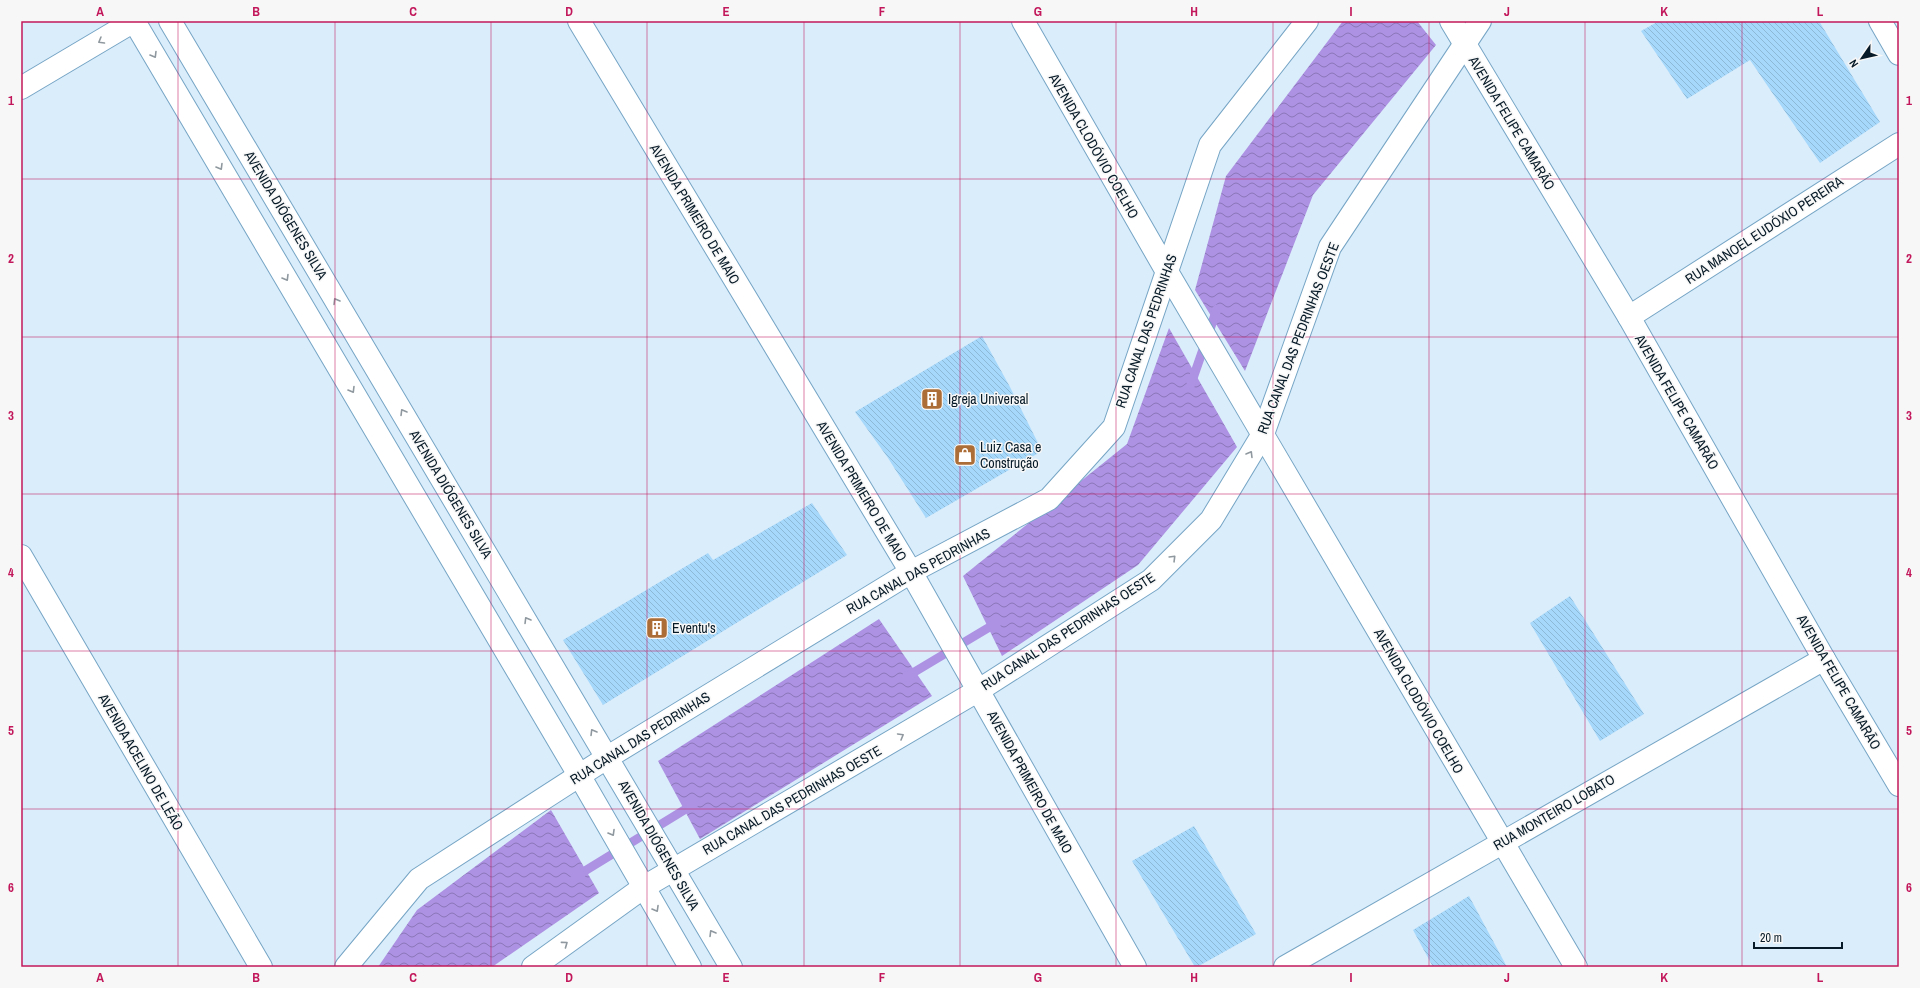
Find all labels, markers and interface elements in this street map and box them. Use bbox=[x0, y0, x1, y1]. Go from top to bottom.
text: A bbox=[96, 3, 104, 20]
text: B bbox=[252, 3, 260, 20]
text: C bbox=[409, 3, 417, 20]
text: D bbox=[565, 3, 573, 20]
text: E bbox=[722, 3, 730, 20]
text: F bbox=[879, 3, 886, 20]
text: G bbox=[1034, 3, 1042, 20]
text: H bbox=[1190, 3, 1198, 20]
text: I bbox=[1350, 3, 1353, 20]
text: J bbox=[1504, 3, 1510, 20]
text: K bbox=[1660, 3, 1668, 20]
text: L bbox=[1817, 3, 1824, 20]
one-way arrow bbox=[98, 36, 105, 43]
north arrow bbox=[1842, 38, 1882, 78]
one-way arrow bbox=[149, 51, 156, 58]
street label: AVENIDA FELIPE CAMARÃO bbox=[1464, 52, 1559, 193]
text: N bbox=[1846, 57, 1861, 70]
street label: AVENIDA CLODÓVIO COELHO bbox=[1045, 69, 1143, 222]
text: 1 bbox=[8, 92, 14, 109]
text: 1 bbox=[1906, 92, 1912, 109]
street label: AVENIDA PRIMEIRO DE MAIO bbox=[645, 140, 744, 288]
street label: AVENIDA DIÓGENES SILVA bbox=[240, 147, 332, 283]
one-way arrow bbox=[215, 163, 223, 170]
street label: RUA MANOEL EUDÓXIO PEREIRA bbox=[1682, 172, 1847, 288]
street label: RUA CANAL DAS PEDRINHAS OESTE bbox=[1253, 240, 1343, 436]
text: 2 bbox=[8, 250, 14, 267]
text: 2 bbox=[1906, 250, 1912, 267]
street label: RUA CANAL DAS PEDRINHAS bbox=[1111, 251, 1181, 410]
one-way arrow bbox=[281, 274, 289, 281]
one-way arrow bbox=[334, 298, 341, 305]
street label: AVENIDA FELIPE CAMARÃO bbox=[1630, 330, 1723, 473]
one-way arrow bbox=[348, 386, 355, 393]
building icon: Igreja Universal bbox=[919, 386, 945, 412]
place label: Igreja Universal bbox=[948, 390, 1028, 408]
text: 3 bbox=[8, 407, 14, 424]
text: 3 bbox=[1906, 407, 1912, 424]
one-way arrow bbox=[400, 409, 408, 416]
street label: AVENIDA PRIMEIRO DE MAIO bbox=[812, 417, 911, 565]
street label: AVENIDA DIÓGENES SILVA bbox=[405, 426, 497, 562]
place label: Luiz Casa e Construção bbox=[980, 438, 1041, 472]
shop icon: Luiz Casa e Construção bbox=[952, 442, 978, 468]
one-way arrow bbox=[1246, 451, 1253, 458]
street label: RUA CANAL DAS PEDRINHAS bbox=[843, 524, 993, 618]
one-way arrow bbox=[1168, 555, 1176, 563]
text: 4 bbox=[8, 564, 14, 581]
text: 4 bbox=[1906, 564, 1912, 581]
street label: RUA CANAL DAS PEDRINHAS OESTE bbox=[978, 568, 1158, 694]
street label: AVENIDA FELIPE CAMARÃO bbox=[1792, 610, 1885, 753]
building icon: Eventu's bbox=[644, 615, 670, 641]
one-way arrow bbox=[524, 617, 531, 624]
place label: Eventu's bbox=[672, 619, 716, 637]
street label: AVENIDA CLODÓVIO COELHO bbox=[1370, 624, 1468, 777]
street label: RUA CANAL DAS PEDRINHAS bbox=[567, 687, 714, 788]
street label: AVENIDA ACELINO DE LEÃO bbox=[94, 690, 188, 834]
street label: AVENIDA PRIMEIRO DE MAIO bbox=[983, 707, 1077, 857]
text: 5 bbox=[8, 722, 14, 739]
text: 5 bbox=[1906, 722, 1912, 739]
one-way arrow bbox=[591, 729, 598, 736]
one-way arrow bbox=[897, 733, 904, 740]
street label: RUA CANAL DAS PEDRINHAS OESTE bbox=[699, 741, 885, 859]
street label: RUA MONTEIRO LOBATO bbox=[1490, 770, 1618, 854]
street label: AVENIDA DIÓGENES SILVA bbox=[614, 776, 704, 913]
one-way arrow bbox=[608, 829, 615, 836]
text: 6 bbox=[8, 879, 14, 896]
text: 6 bbox=[1906, 879, 1912, 896]
one-way arrow bbox=[652, 905, 659, 912]
scale bar bbox=[1754, 924, 1842, 950]
one-way arrow bbox=[709, 930, 716, 937]
text: 20 m bbox=[1760, 930, 1782, 946]
one-way arrow bbox=[560, 942, 567, 949]
text: A bbox=[96, 969, 104, 986]
text: B bbox=[252, 969, 260, 986]
text: C bbox=[409, 969, 417, 986]
text: D bbox=[565, 969, 573, 986]
text: E bbox=[722, 969, 730, 986]
text: F bbox=[879, 969, 886, 986]
text: G bbox=[1034, 969, 1042, 986]
text: H bbox=[1190, 969, 1198, 986]
text: I bbox=[1350, 969, 1353, 986]
text: J bbox=[1504, 969, 1510, 986]
text: K bbox=[1660, 969, 1668, 986]
text: L bbox=[1817, 969, 1824, 986]

